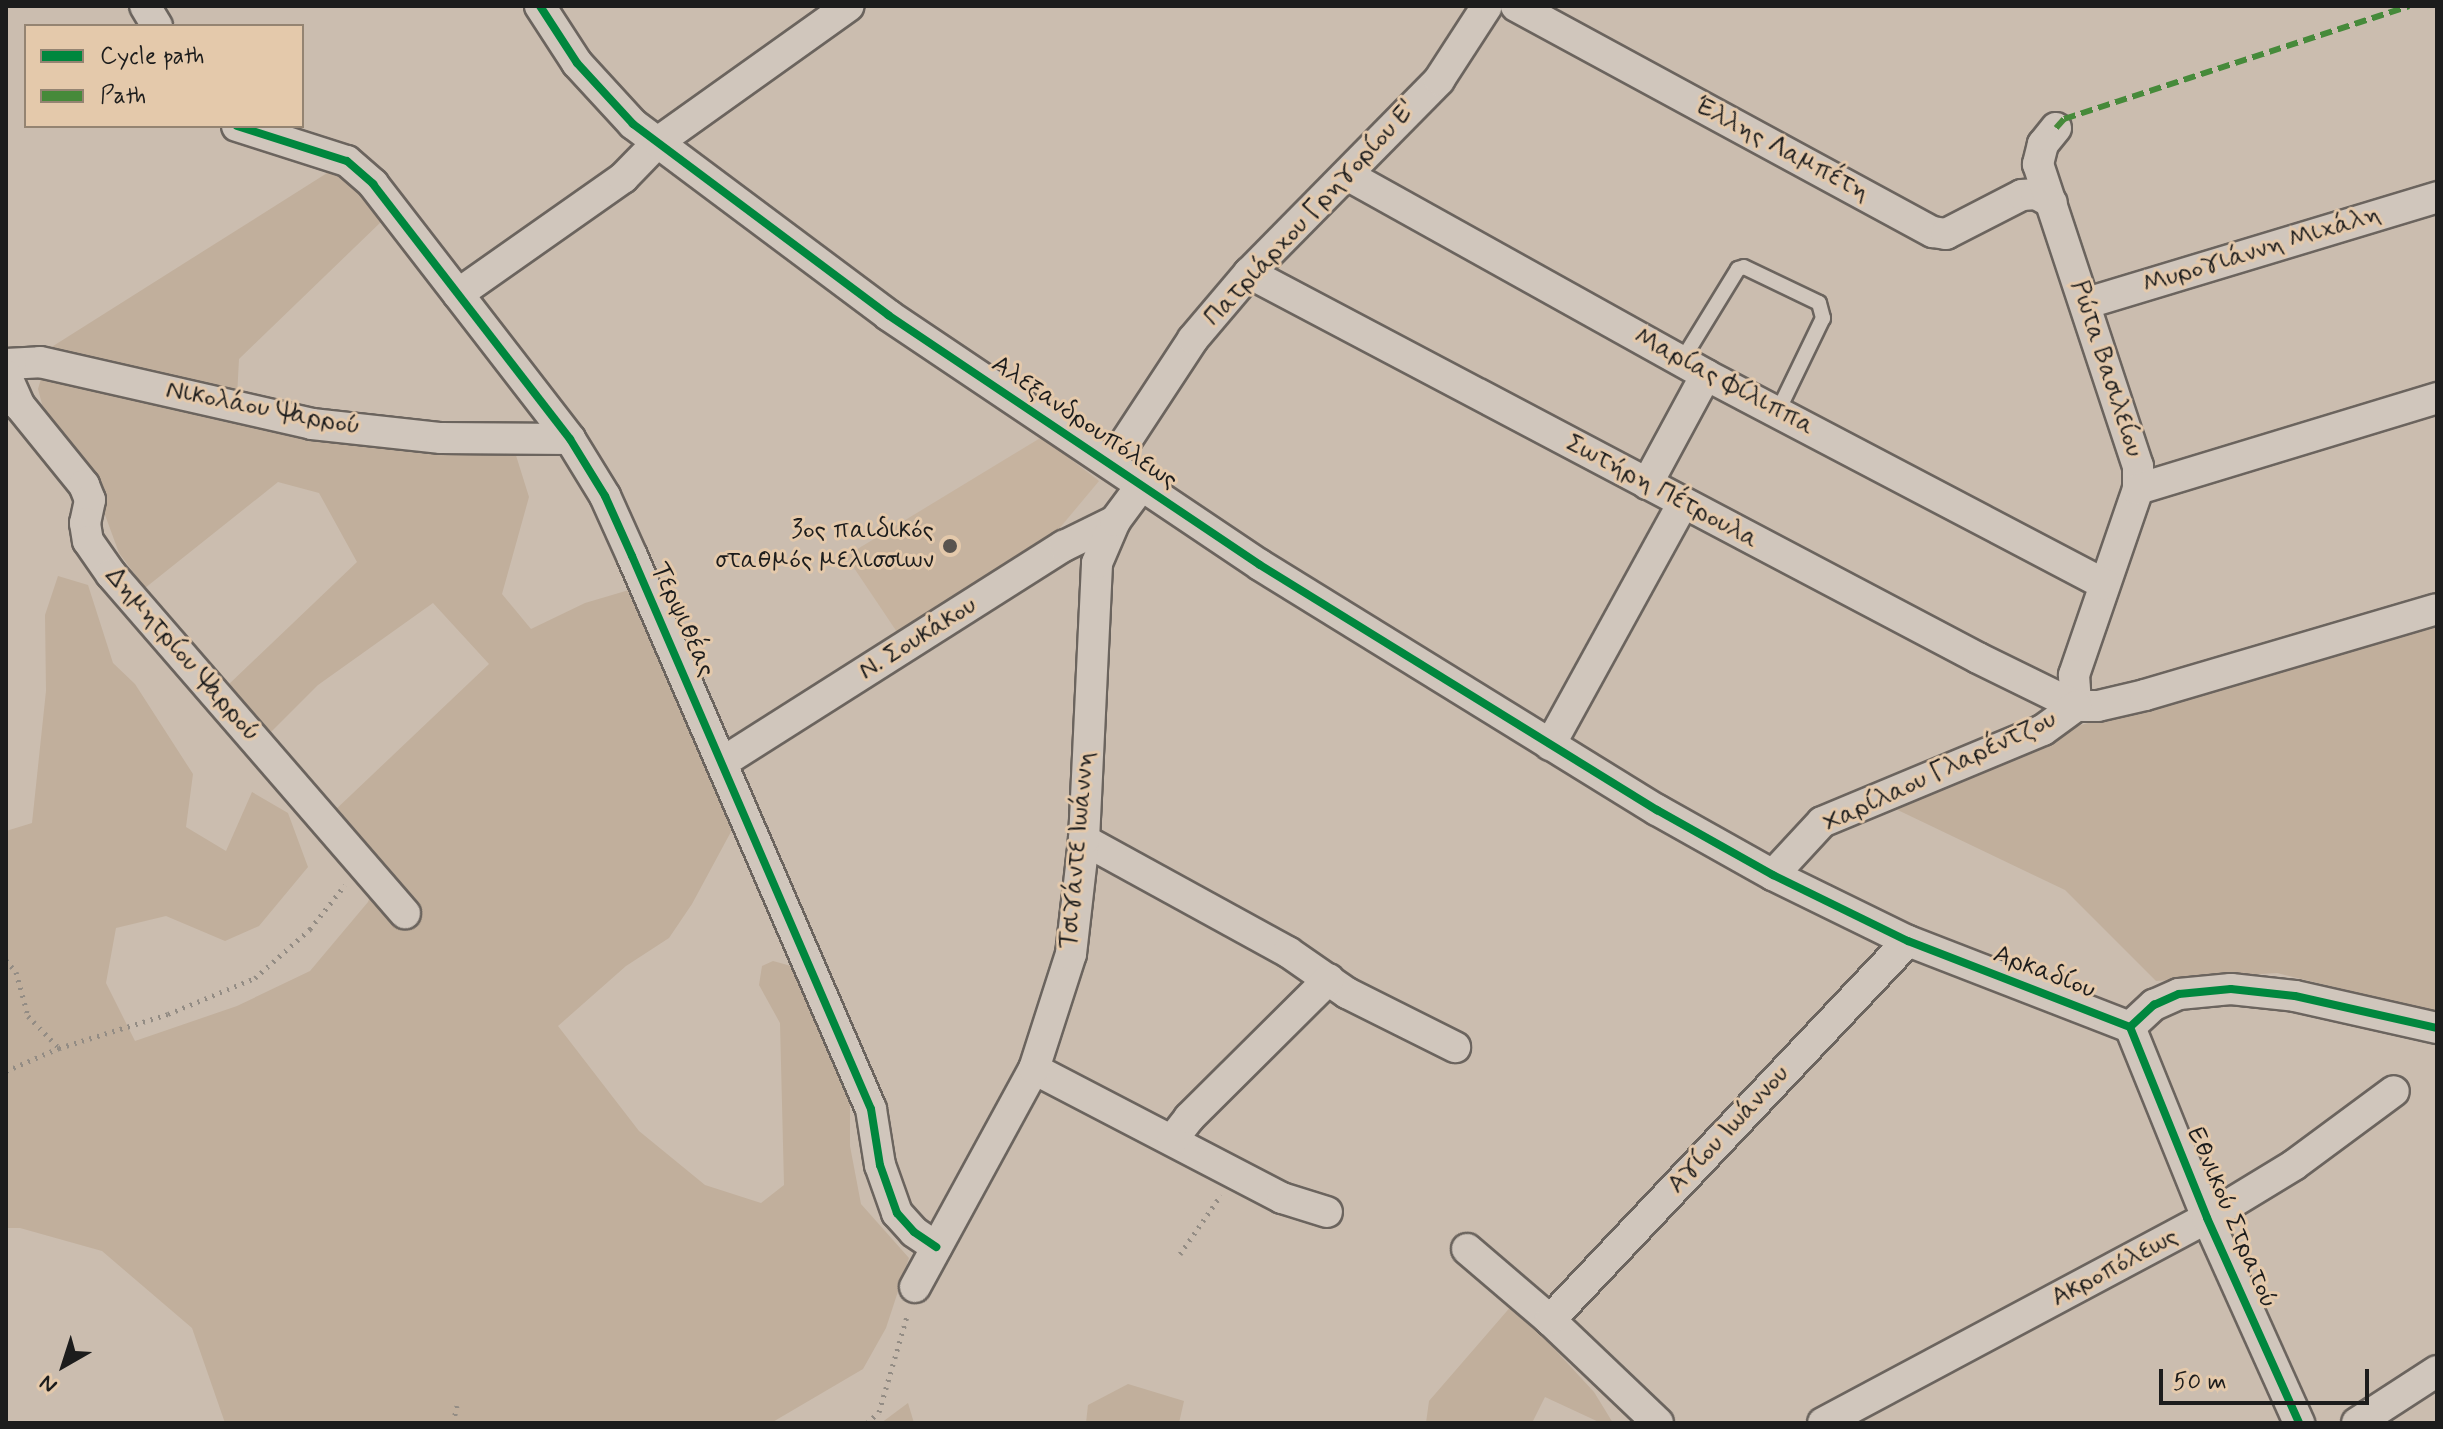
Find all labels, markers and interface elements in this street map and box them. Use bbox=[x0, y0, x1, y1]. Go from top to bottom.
legend bbox=[24, 24, 304, 128]
text: Cycle path bbox=[100, 41, 205, 72]
text: Path bbox=[100, 81, 146, 112]
street label: Έλλης Λαμπέτη bbox=[1690, 91, 1874, 209]
street label: Πατριάρχου Γρηγορίου Ε' bbox=[1198, 95, 1424, 333]
street label: Μυρογιάννη Μιχάλη bbox=[2139, 199, 2385, 301]
street label: Ρώτα Βασιλείου bbox=[2063, 277, 2149, 461]
street label: Μαρίας Φίλιππα bbox=[1628, 321, 1820, 443]
street label: Αλεξανδρουπόλεως bbox=[985, 349, 1183, 497]
street label: Νικολάου Ψαρρού bbox=[163, 375, 363, 443]
street label: Σωτήρη Πέτρουλα bbox=[1560, 428, 1764, 556]
place label: 3ος παιδικός σταθμός μελισσιων bbox=[715, 515, 934, 576]
marker: 3ος παιδικός σταθμός μελισσιων bbox=[941, 537, 959, 555]
street label: Τερψιθέας bbox=[643, 558, 721, 682]
street label: Δημητρίου Ψαρρού bbox=[98, 561, 266, 749]
street label: Ν. Σουκάκου bbox=[853, 591, 983, 687]
street label: Χαρίλαου Γλαρέντζου bbox=[1819, 704, 2061, 840]
street label: Τσιγάντε Ιωάννη bbox=[1054, 750, 1102, 950]
street label: Αρκαδίου bbox=[1989, 939, 2099, 1007]
street label: Αγίου Ιωάννου bbox=[1662, 1059, 1796, 1201]
street label: Εθνικού Στρατού bbox=[2179, 1123, 2283, 1313]
street label: Ακροπόλεως bbox=[2046, 1222, 2184, 1314]
north arrow bbox=[24, 1325, 104, 1405]
scale bar bbox=[2163, 1353, 2373, 1403]
text: 50 m bbox=[2173, 1367, 2227, 1398]
text: N bbox=[34, 1368, 63, 1399]

